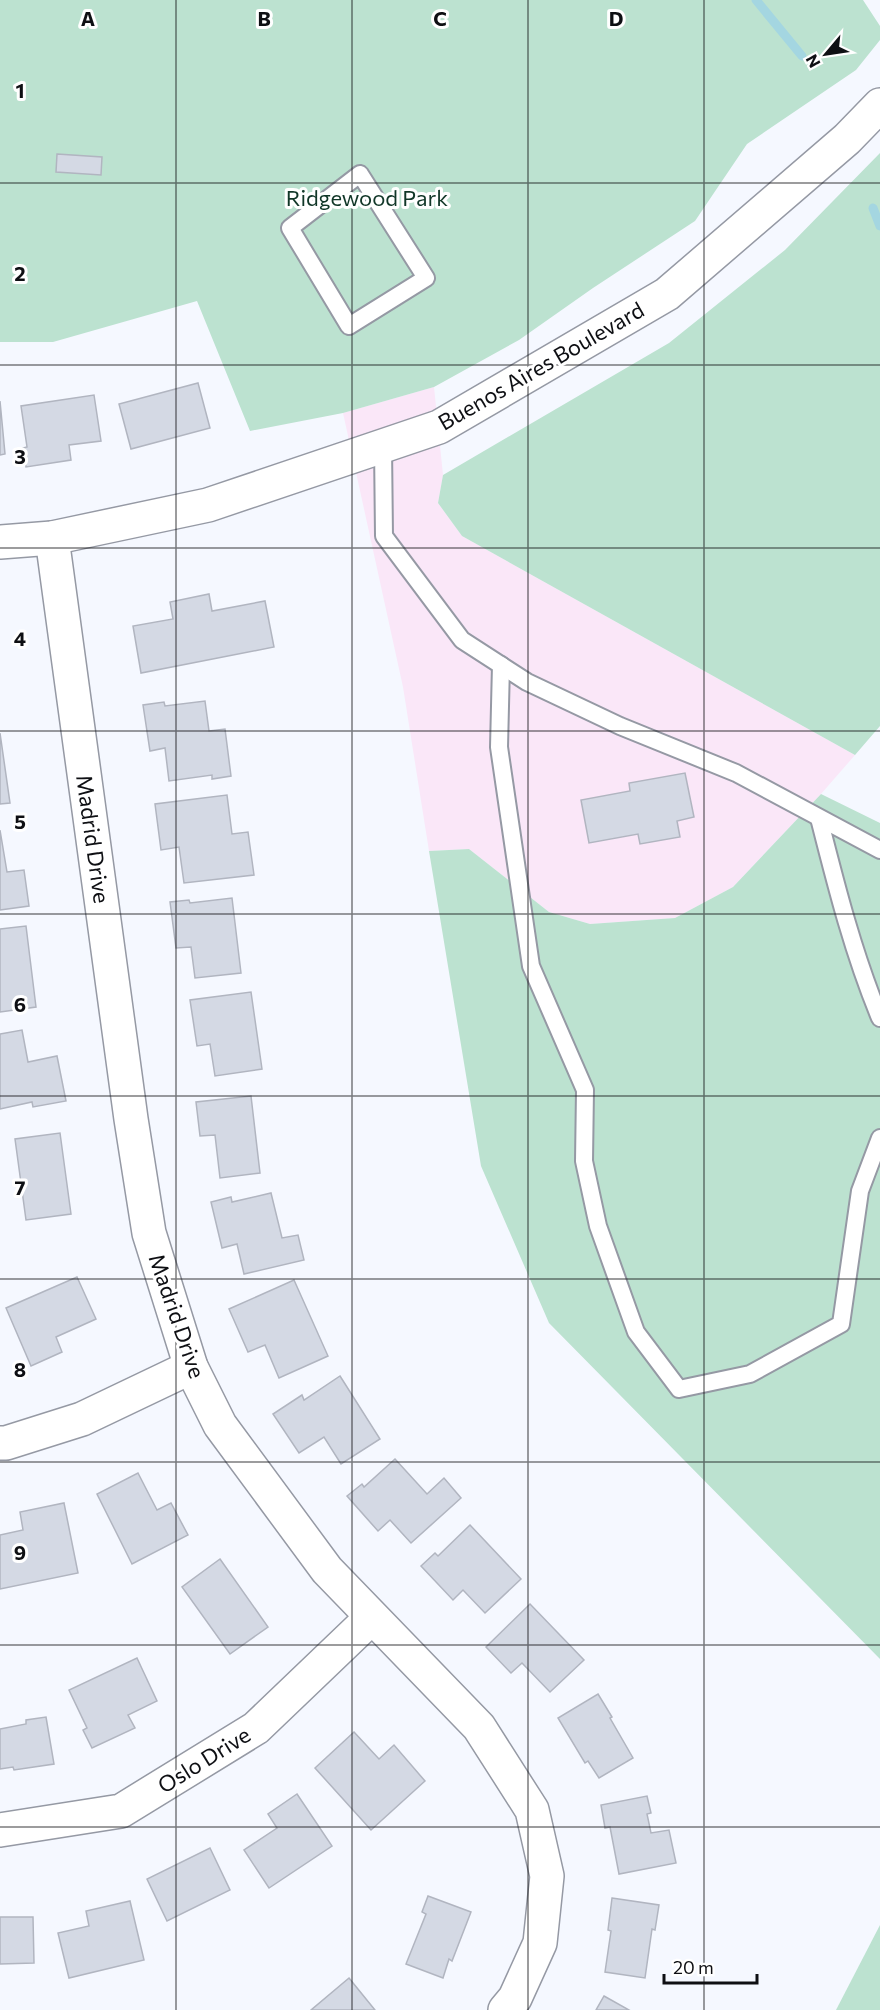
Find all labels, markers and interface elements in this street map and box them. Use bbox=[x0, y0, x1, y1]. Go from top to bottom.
text: A bbox=[81, 6, 95, 30]
text: B bbox=[257, 6, 271, 30]
text: C bbox=[433, 6, 447, 30]
text: D bbox=[609, 6, 623, 30]
north arrow bbox=[796, 24, 856, 84]
text: N bbox=[801, 52, 824, 71]
text: 1 bbox=[15, 78, 25, 102]
park label: Ridgewood Park bbox=[286, 184, 448, 211]
text: 2 bbox=[14, 261, 26, 285]
street label: Buenos Aires Boulevard bbox=[433, 296, 648, 436]
text: 3 bbox=[14, 444, 26, 468]
text: 4 bbox=[14, 626, 26, 650]
street label: Madrid Drive bbox=[71, 773, 116, 905]
text: 5 bbox=[14, 809, 26, 833]
text: 6 bbox=[14, 992, 26, 1016]
text: 7 bbox=[15, 1175, 26, 1199]
street label: Madrid Drive bbox=[144, 1250, 211, 1381]
text: 8 bbox=[14, 1357, 26, 1381]
text: 9 bbox=[14, 1540, 26, 1564]
street label: Oslo Drive bbox=[152, 1721, 255, 1799]
scale bar bbox=[664, 1947, 757, 1985]
text: 20 m bbox=[673, 1956, 714, 1978]

